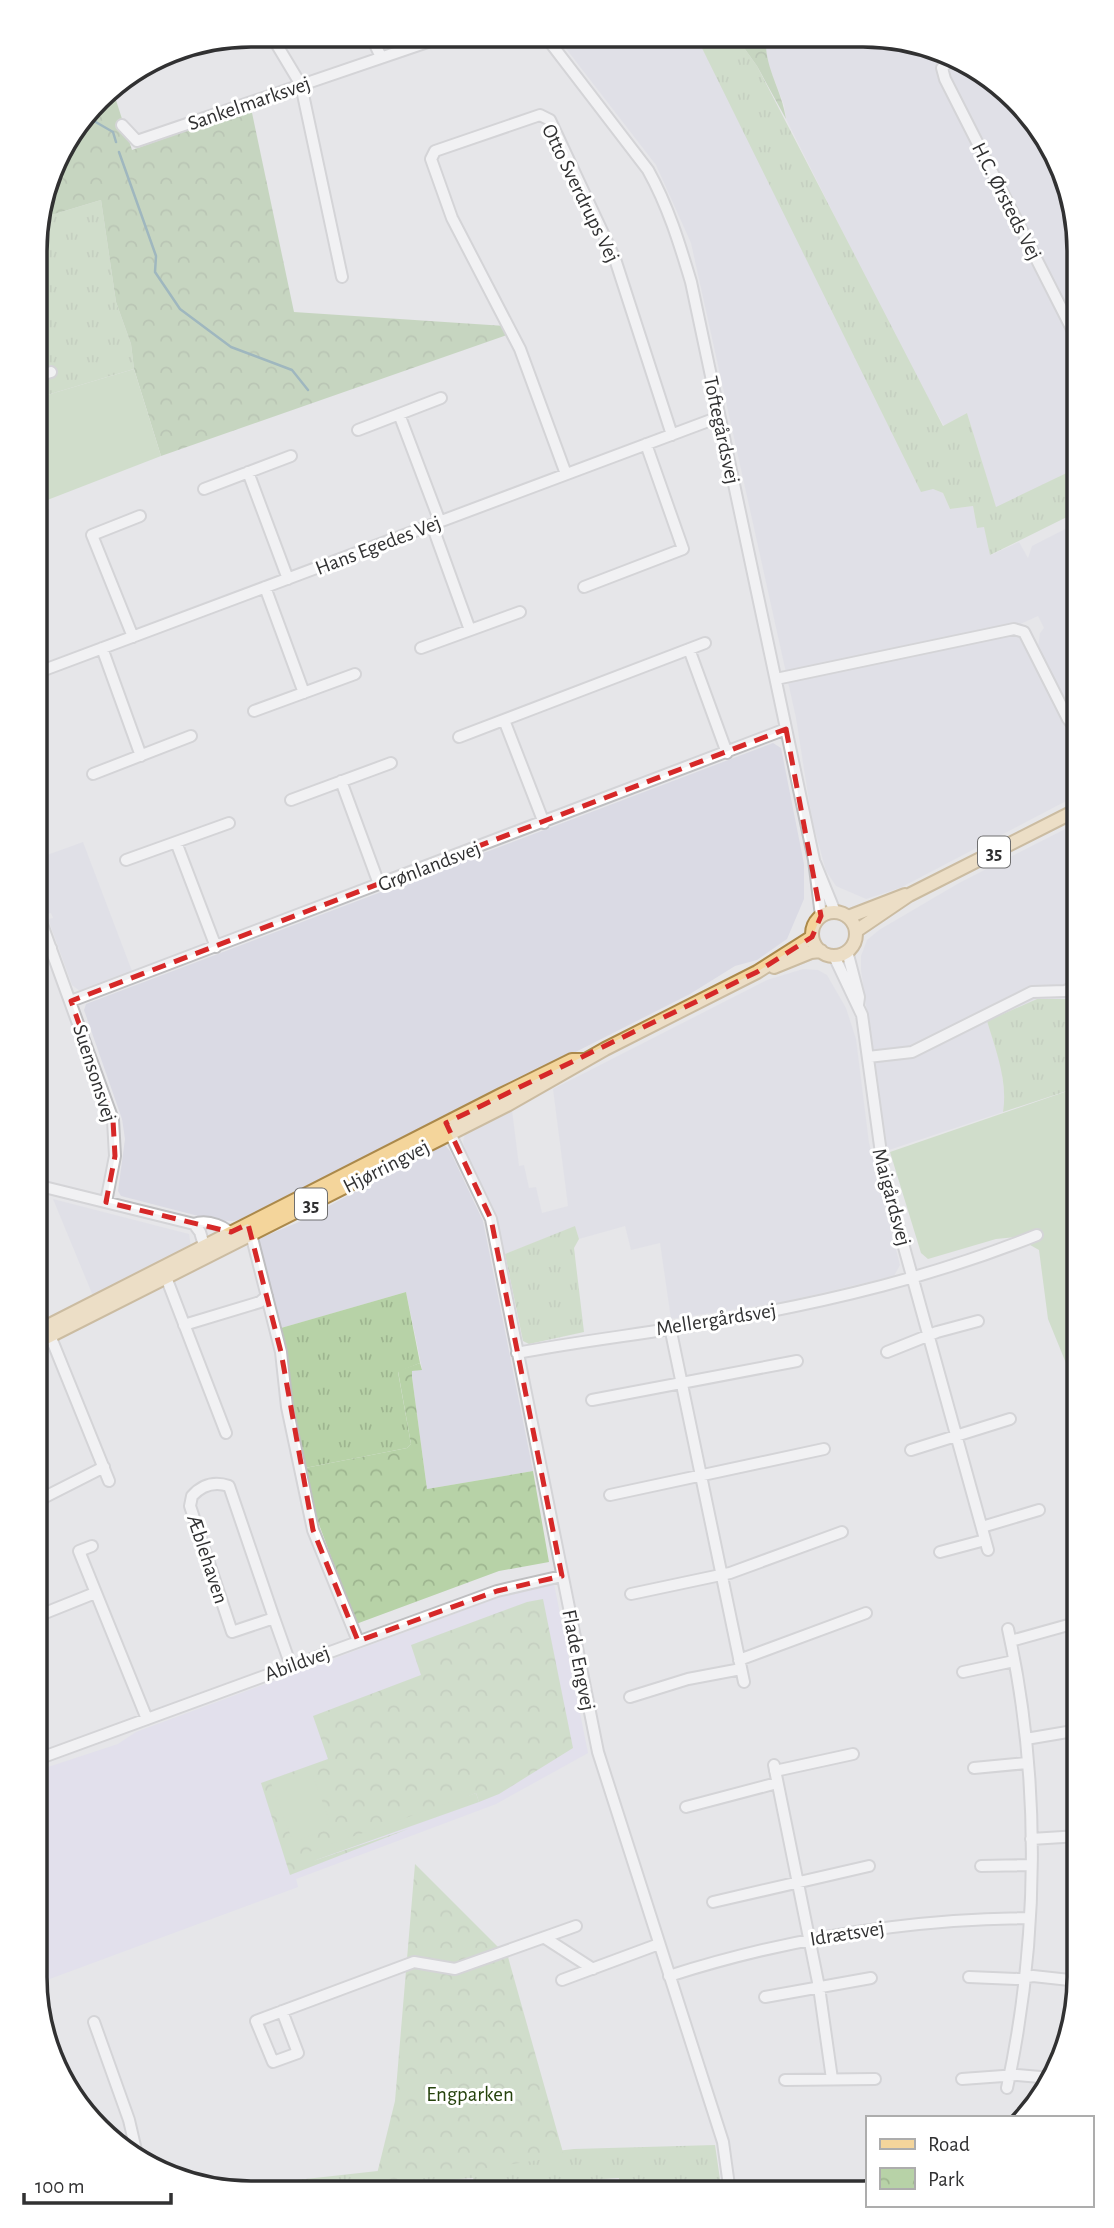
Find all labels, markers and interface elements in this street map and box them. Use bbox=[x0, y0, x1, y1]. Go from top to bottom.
street label: Sankelmarksvej bbox=[185, 73, 313, 134]
street label: Otto Sverdrups Vej bbox=[538, 121, 623, 266]
street label: H.C. Ørsteds Vej bbox=[968, 139, 1045, 263]
street label: Toftegårdsvej bbox=[700, 374, 743, 486]
street label: Hans Egedes Vej bbox=[313, 512, 444, 579]
road number: 35 bbox=[978, 836, 1010, 867]
street label: Grønlandsvej bbox=[375, 837, 483, 896]
street label: Suensonsvej bbox=[69, 1022, 120, 1125]
street label: Hjørringvej bbox=[340, 1136, 433, 1197]
street label: Maigårdsvej bbox=[868, 1146, 915, 1248]
road number: 35 bbox=[295, 1188, 327, 1220]
street label: Mellergårdsvej bbox=[655, 1300, 778, 1339]
street label: Æblehaven bbox=[183, 1511, 232, 1606]
street label: Flade Engvej bbox=[558, 1608, 599, 1713]
street label: Abildvej bbox=[262, 1642, 333, 1685]
street label: Idrætsvej bbox=[808, 1917, 886, 1950]
park label: Engparken bbox=[426, 2084, 514, 2105]
legend bbox=[866, 2116, 1093, 2207]
text: Road bbox=[928, 2134, 970, 2155]
scale bar bbox=[24, 2162, 172, 2206]
text: Park bbox=[928, 2169, 965, 2190]
text: 100 m bbox=[35, 2176, 85, 2197]

